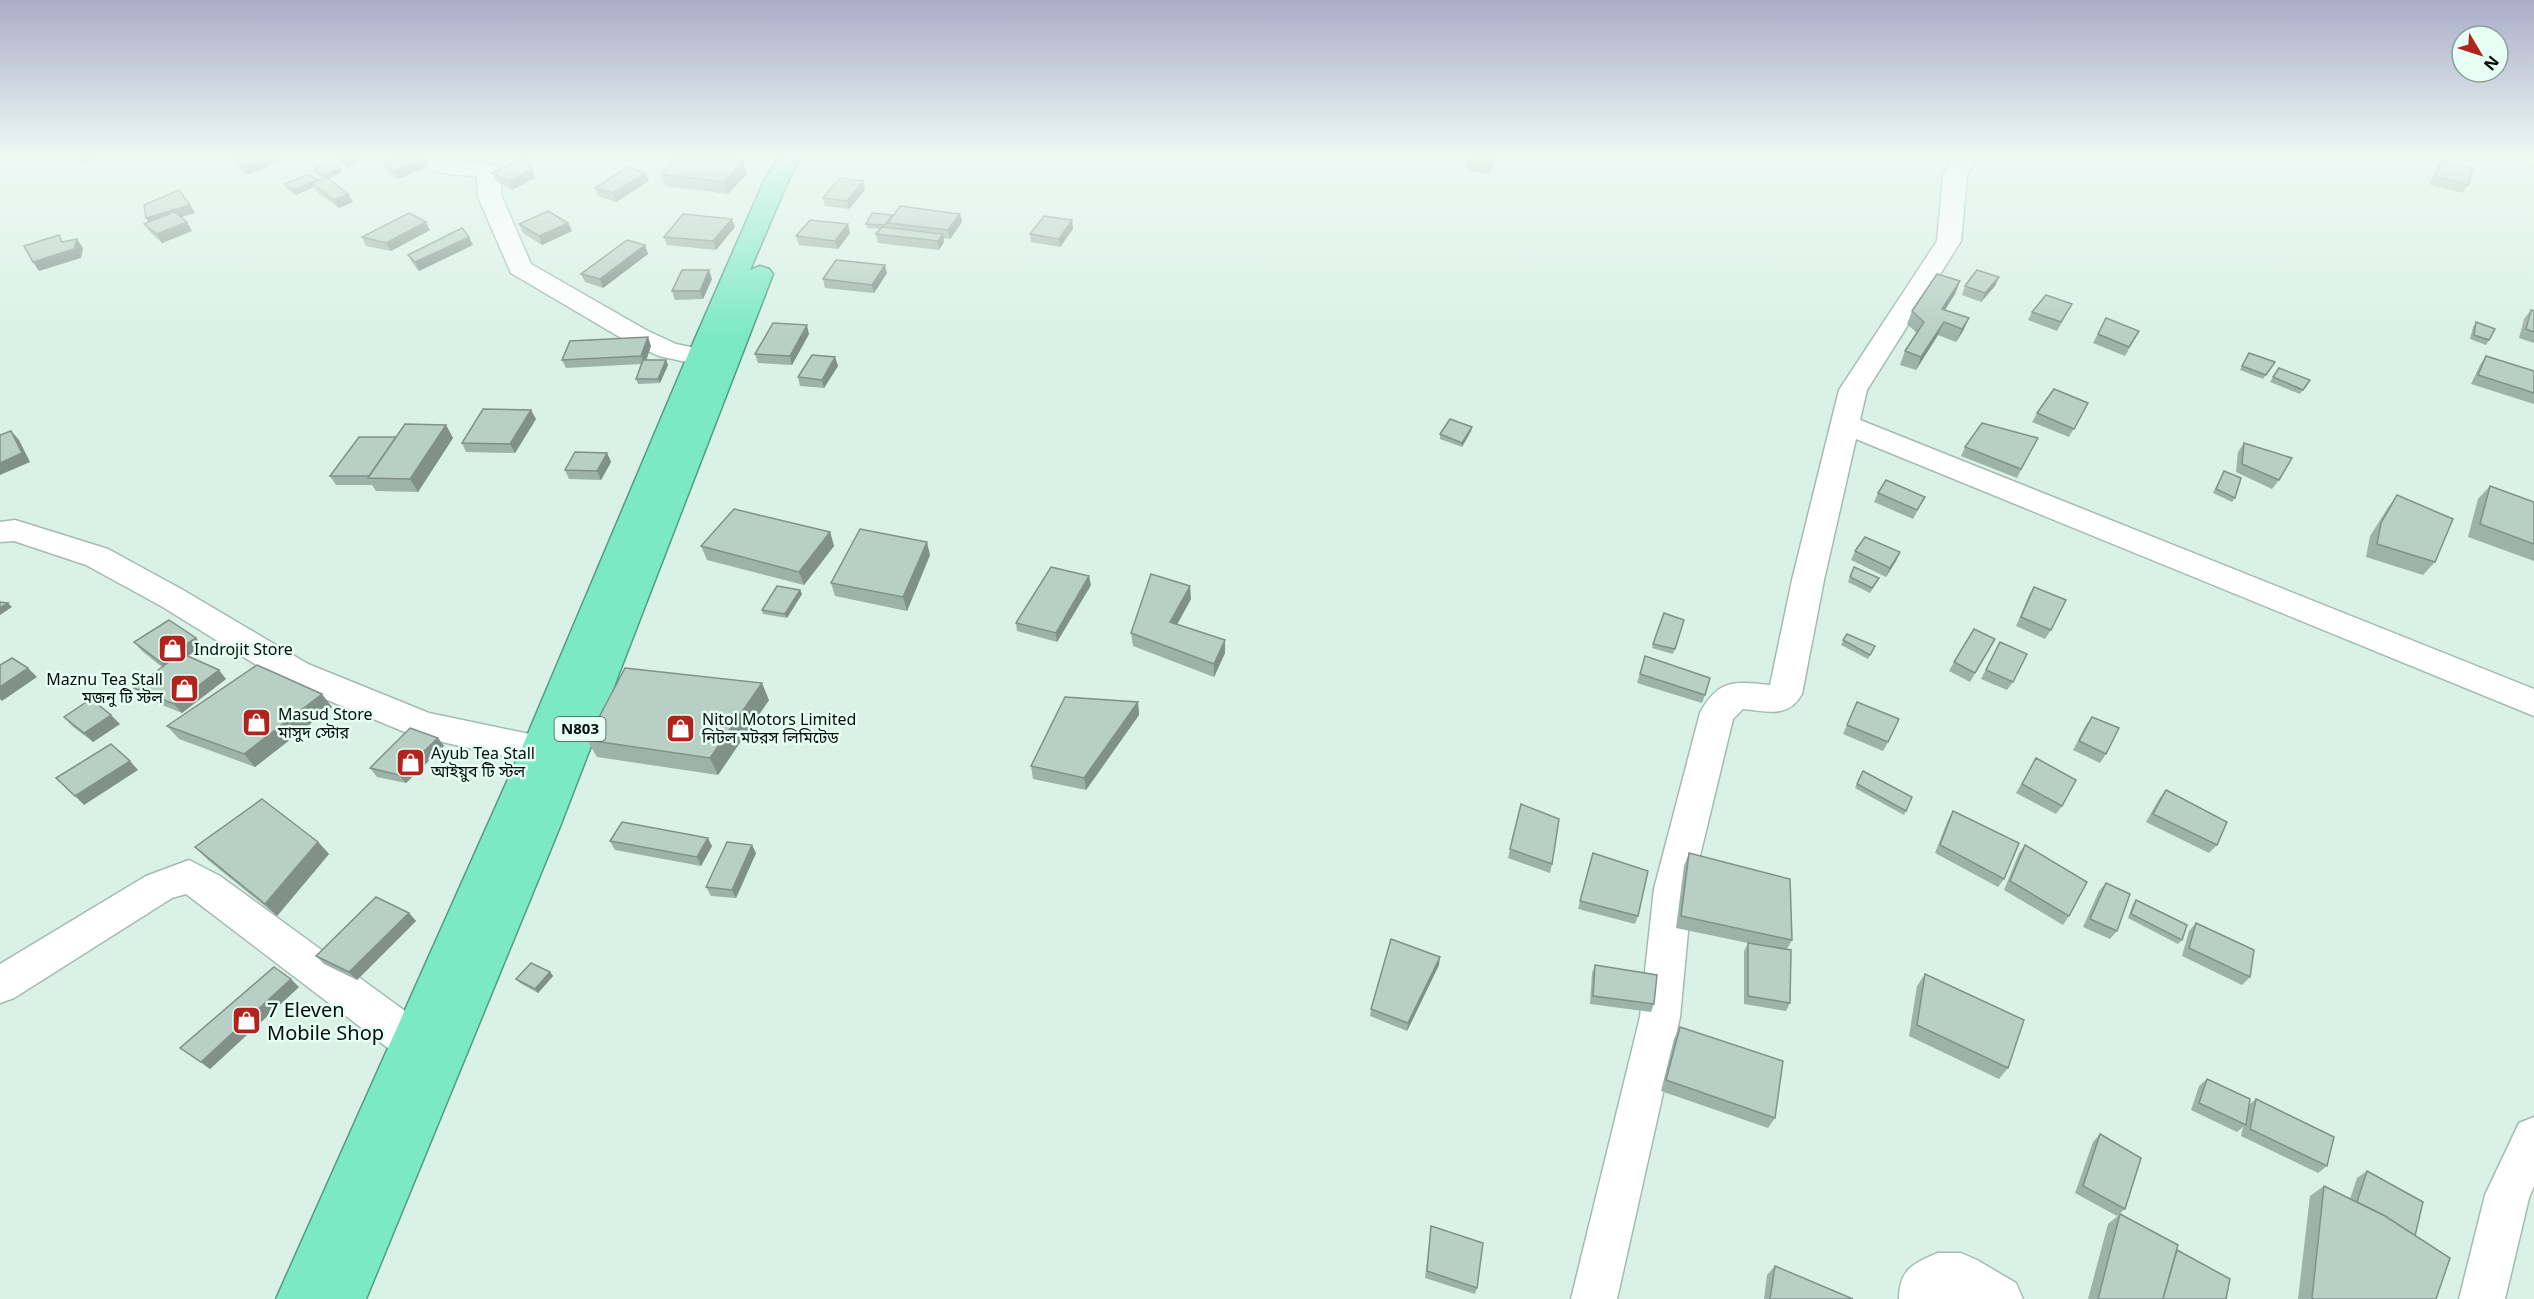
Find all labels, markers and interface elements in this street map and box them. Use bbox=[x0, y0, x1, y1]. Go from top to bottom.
north arrow bbox=[2450, 24, 2510, 84]
text: N bbox=[2479, 51, 2504, 75]
shop icon: Indrojit Store bbox=[157, 633, 189, 665]
place label: Indrojit Store bbox=[194, 638, 293, 660]
place label: Maznu Tea Stall মজনু টি স্টল bbox=[46, 668, 163, 708]
shop icon: Maznu Tea Stall মজনু টি স্টল bbox=[168, 672, 200, 704]
place label: Masud Store মাসুদ স্টোর bbox=[277, 703, 373, 743]
shop icon: Masud Store মাসুদ স্টোর bbox=[241, 707, 273, 739]
place label: Nitol Motors Limited নিটল মটরস লিমিটেড bbox=[701, 708, 856, 748]
shop icon: Nitol Motors Limited নিটল মটরস লিমিটেড bbox=[665, 712, 697, 744]
road number: N803 bbox=[554, 717, 606, 741]
place label: Ayub Tea Stall আইয়ুব টি স্টল bbox=[430, 742, 535, 782]
shop icon: Ayub Tea Stall আইয়ুব টি স্টল bbox=[394, 746, 426, 778]
place label: 7 Eleven Mobile Shop bbox=[267, 996, 384, 1046]
shop icon: 7 Eleven Mobile Shop bbox=[230, 1005, 262, 1037]

